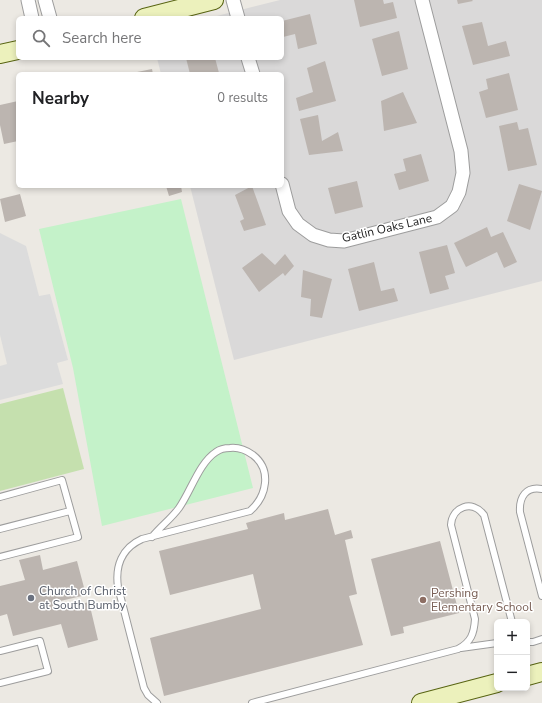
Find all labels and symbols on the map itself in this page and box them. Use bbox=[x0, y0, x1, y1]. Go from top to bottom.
street label: Gatlin Oaks Lane bbox=[340, 210, 434, 246]
place label: Church of Christ at South Bumby bbox=[39, 583, 127, 613]
place label: Pershing Elementary School bbox=[431, 585, 533, 615]
marker: Church of Christ at South Bumby bbox=[26, 593, 36, 603]
marker: Pershing Elementary School bbox=[418, 595, 428, 605]

